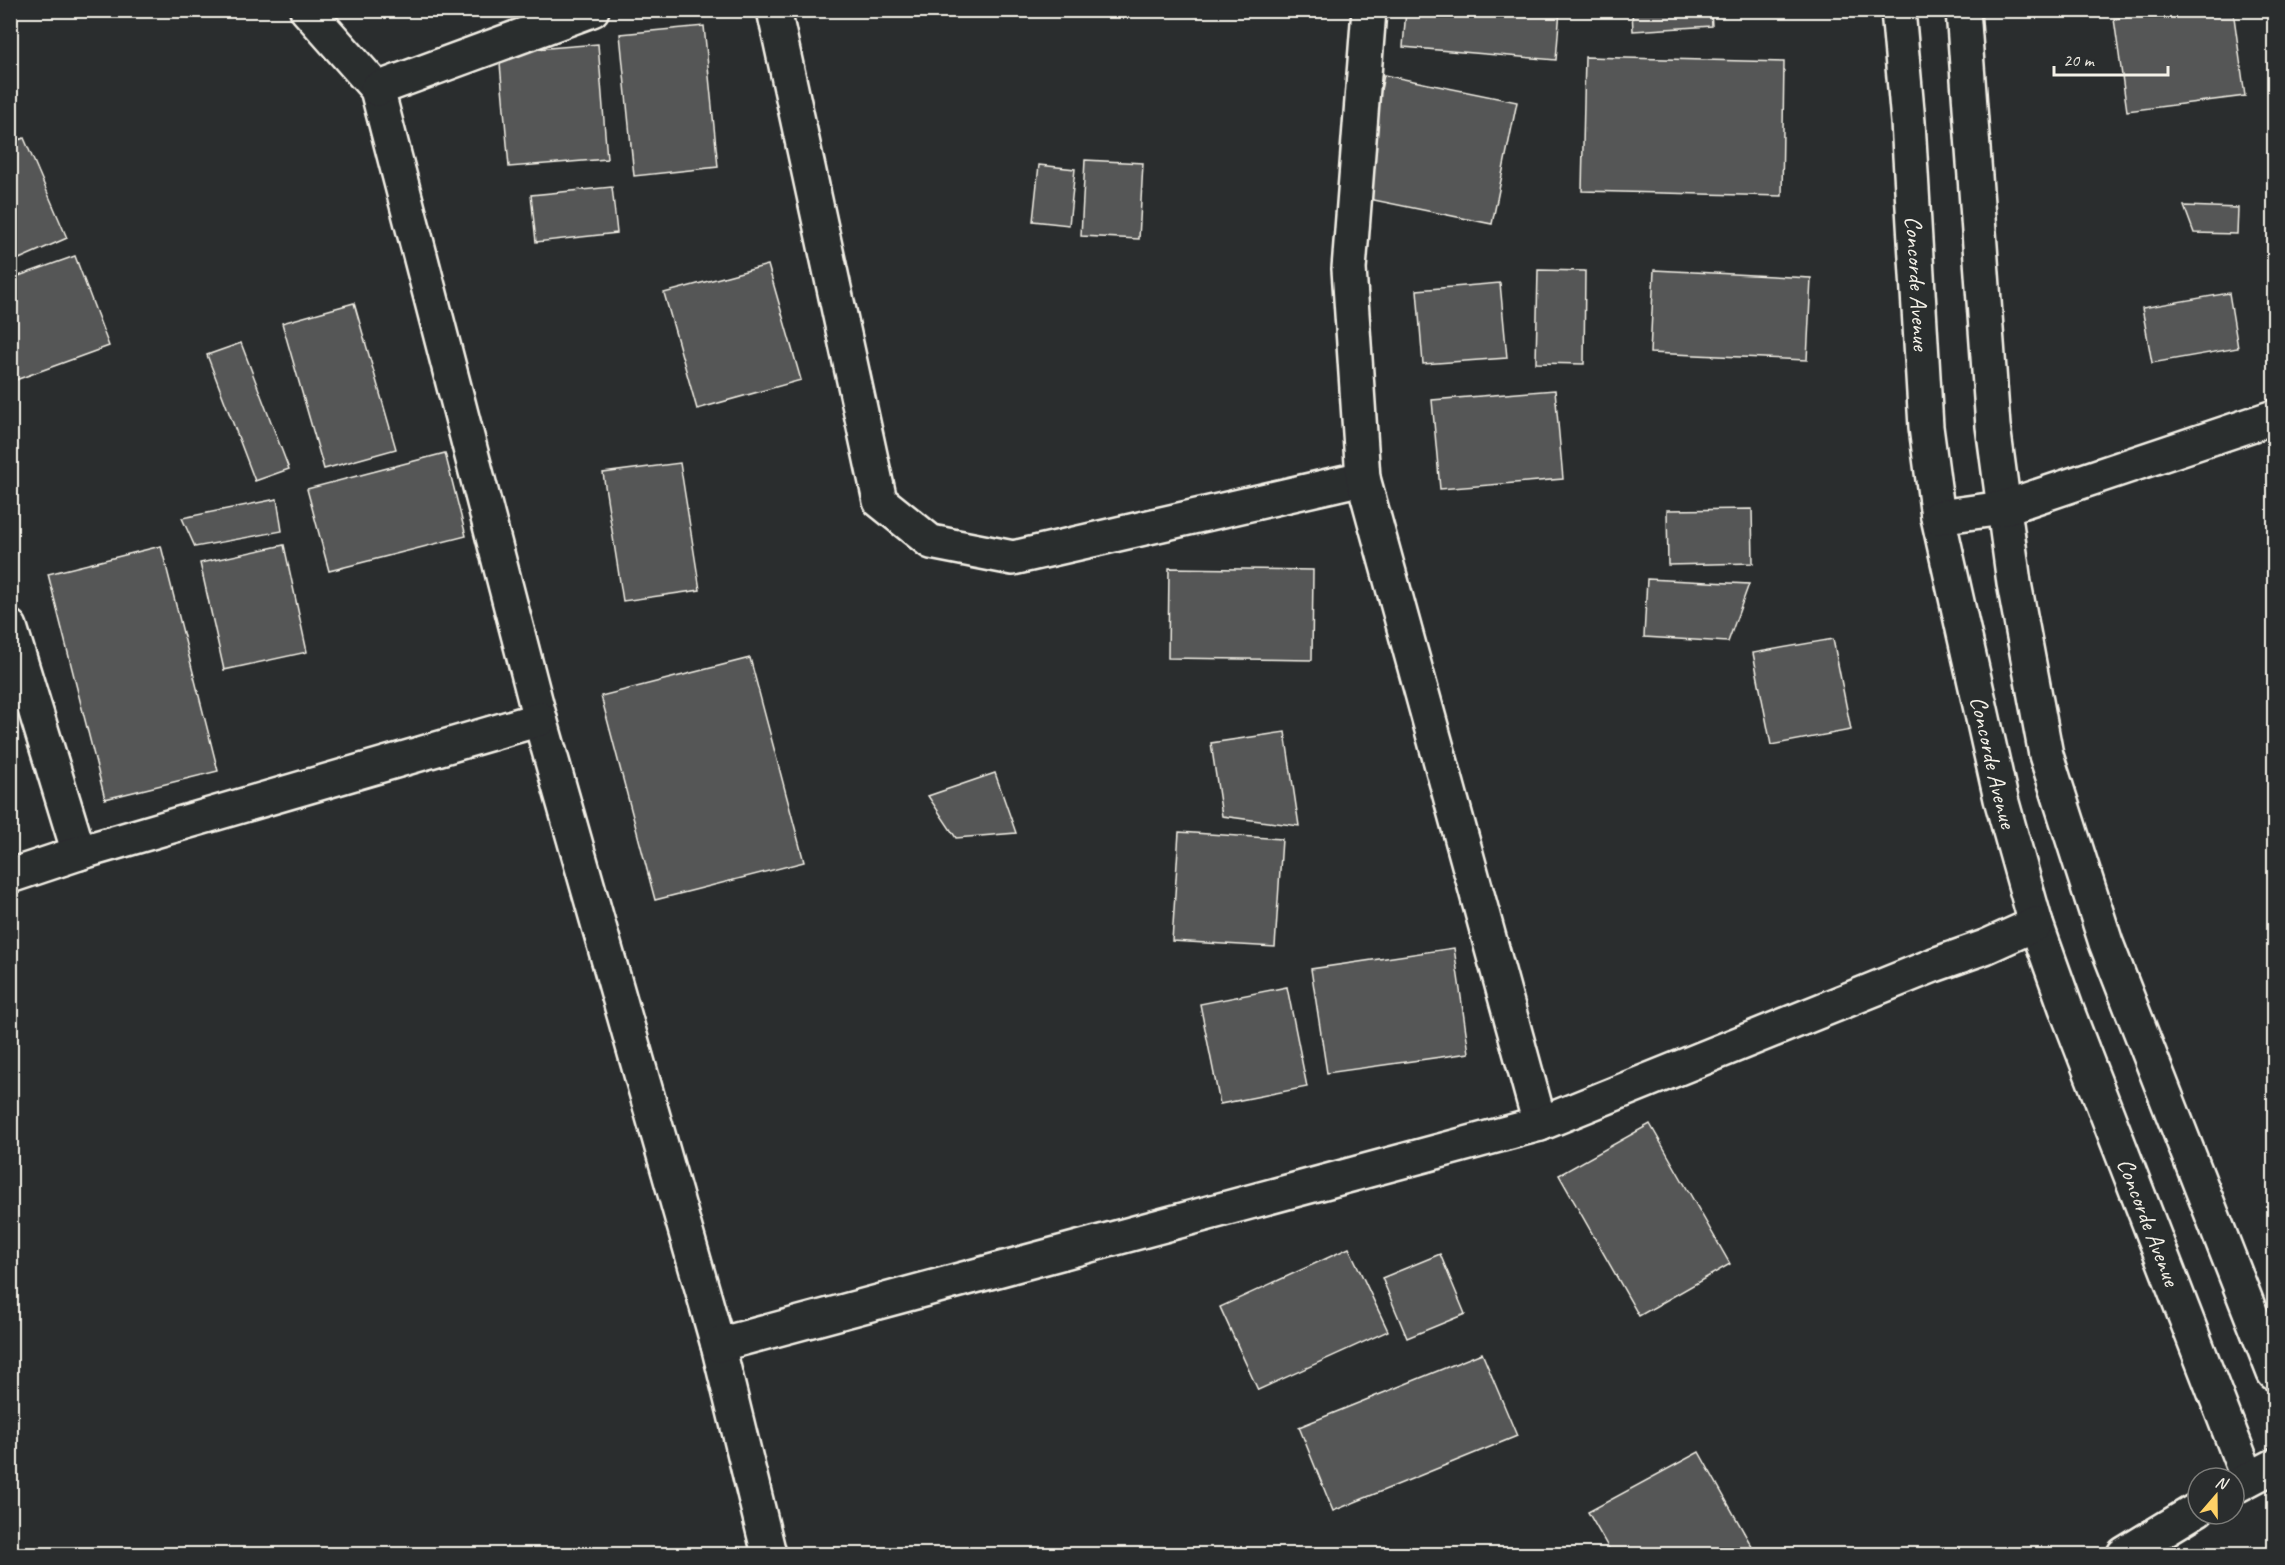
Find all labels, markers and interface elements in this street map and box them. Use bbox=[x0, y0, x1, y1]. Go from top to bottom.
scale bar bbox=[2054, 39, 2168, 77]
text: 20 m bbox=[2063, 49, 2096, 71]
street label: Concorde Avenue bbox=[1899, 215, 1937, 354]
street label: Concorde Avenue bbox=[1963, 693, 2024, 834]
street label: Concorde Avenue bbox=[2110, 1154, 2188, 1292]
north arrow bbox=[2186, 1466, 2246, 1526]
text: N bbox=[2213, 1472, 2232, 1495]

